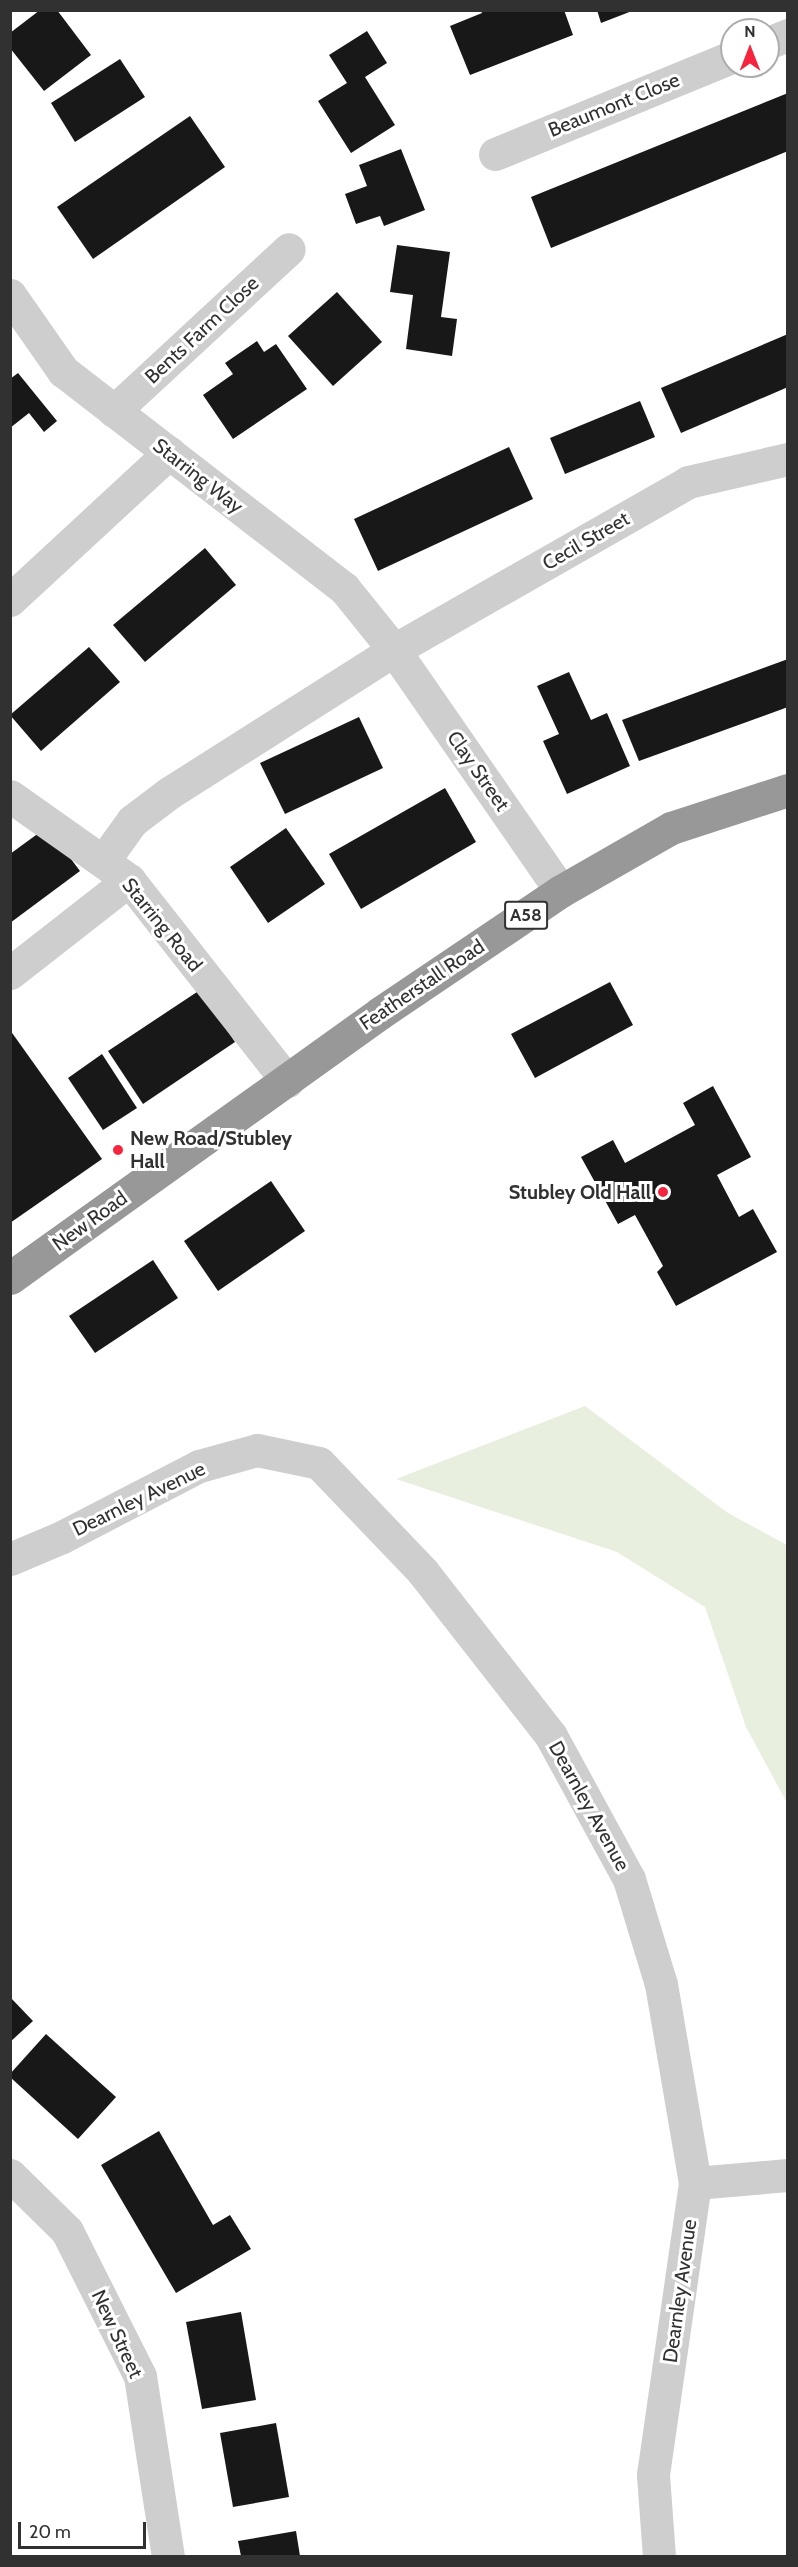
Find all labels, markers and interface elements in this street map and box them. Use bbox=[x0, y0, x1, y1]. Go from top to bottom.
north arrow bbox=[720, 18, 780, 78]
text: N bbox=[744, 22, 756, 41]
street label: Beaumont Close bbox=[545, 68, 683, 142]
street label: Bents Farm Close bbox=[140, 271, 264, 389]
street label: Starring Way bbox=[148, 433, 248, 519]
street label: Cecil Street bbox=[538, 507, 634, 575]
street label: Clay Street bbox=[442, 726, 514, 816]
street label: Starring Road bbox=[117, 873, 207, 977]
road number: A58 bbox=[504, 900, 548, 930]
street label: Featherstall Road bbox=[355, 934, 489, 1036]
place label: New Road/Stubley Hall bbox=[130, 1126, 292, 1173]
marker: New Road/Stubley Hall bbox=[111, 1143, 125, 1157]
place label: Stubley Old Hall bbox=[509, 1180, 651, 1204]
marker: Stubley Old Hall bbox=[656, 1185, 670, 1199]
street label: New Road bbox=[48, 1186, 132, 1256]
street label: Dearnley Avenue bbox=[69, 1457, 209, 1541]
street label: Dearnley Avenue bbox=[543, 1737, 635, 1875]
street label: Dearnley Avenue bbox=[658, 2218, 702, 2364]
street label: New Street bbox=[86, 2286, 148, 2382]
scale bar bbox=[21, 2510, 148, 2548]
text: 20 m bbox=[29, 2521, 71, 2543]

